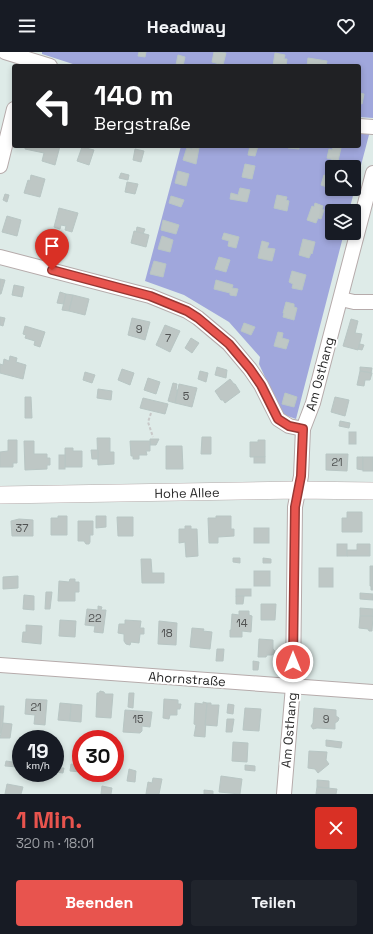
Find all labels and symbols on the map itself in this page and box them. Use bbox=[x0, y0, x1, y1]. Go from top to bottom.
pin bbox=[35, 229, 69, 270]
house number: 9 bbox=[136, 322, 143, 336]
house number: 7 bbox=[165, 331, 171, 345]
street label: Am Osthang bbox=[302, 335, 338, 413]
house number: 5 bbox=[183, 389, 190, 403]
house number: 21 bbox=[331, 455, 343, 469]
street label: Hohe Allee bbox=[154, 484, 220, 502]
house number: 37 bbox=[16, 521, 28, 535]
house number: 22 bbox=[88, 611, 102, 625]
house number: 14 bbox=[236, 616, 248, 630]
house number: 18 bbox=[161, 626, 173, 640]
position arrow bbox=[272, 641, 314, 683]
street label: Ahornstraße bbox=[148, 668, 226, 690]
street label: Am Osthang bbox=[277, 691, 301, 769]
house number: 21 bbox=[30, 700, 42, 714]
house number: 15 bbox=[132, 712, 144, 726]
house number: 9 bbox=[323, 712, 330, 726]
speed limit sign: 30 bbox=[72, 730, 124, 782]

